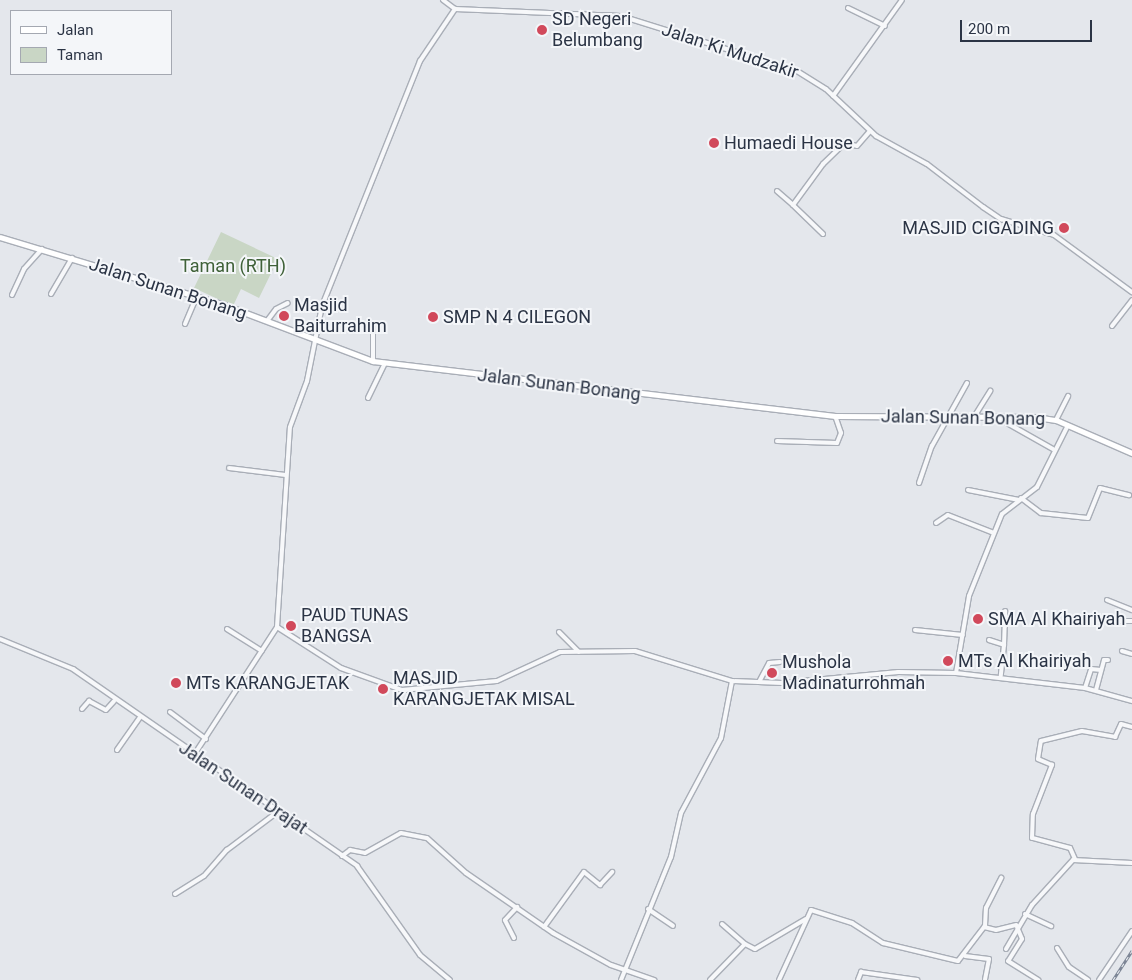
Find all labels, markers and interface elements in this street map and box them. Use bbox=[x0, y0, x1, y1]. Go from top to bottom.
place label: SD Negeri Belumbang bbox=[552, 9, 643, 52]
legend bbox=[10, 10, 172, 75]
scale bar bbox=[962, 10, 1094, 42]
street label: Jalan Ki Mudzakir bbox=[659, 19, 801, 83]
text: 200 m bbox=[968, 20, 1010, 38]
text: Jalan bbox=[57, 21, 94, 39]
marker: SD Negeri Belumbang bbox=[536, 24, 548, 36]
text: Taman bbox=[57, 46, 103, 64]
place label: Humaedi House bbox=[724, 132, 853, 154]
marker: Humaedi House bbox=[708, 137, 720, 149]
place label: MASJID CIGADING bbox=[902, 217, 1054, 239]
marker: MASJID CIGADING bbox=[1058, 222, 1070, 234]
street label: Jalan Sunan Bonang bbox=[87, 253, 249, 325]
park label: Taman (RTH) bbox=[180, 255, 286, 277]
place label: Masjid Baiturrahim bbox=[294, 295, 387, 338]
place label: SMP N 4 CILEGON bbox=[443, 306, 591, 328]
marker: Masjid Baiturrahim bbox=[278, 310, 290, 322]
marker: SMP N 4 CILEGON bbox=[427, 311, 439, 323]
street label: Jalan Sunan Bonang bbox=[476, 364, 642, 406]
street label: Jalan Sunan Bonang bbox=[881, 406, 1045, 430]
place label: PAUD TUNAS BANGSA bbox=[301, 605, 409, 648]
place label: SMA Al Khairiyah bbox=[988, 608, 1125, 630]
marker: SMA Al Khairiyah bbox=[972, 613, 984, 625]
marker: PAUD TUNAS BANGSA bbox=[285, 620, 297, 632]
place label: MTs Al Khairiyah bbox=[958, 650, 1091, 672]
place label: Mushola Madinaturrohmah bbox=[782, 652, 925, 694]
marker: MTs Al Khairiyah bbox=[942, 655, 954, 667]
marker: Mushola Madinaturrohmah bbox=[766, 667, 778, 679]
place label: MASJID KARANGJETAK MISAL bbox=[393, 668, 575, 711]
place label: MTs KARANGJETAK bbox=[186, 672, 349, 694]
marker: MTs KARANGJETAK bbox=[170, 677, 182, 689]
marker: MASJID KARANGJETAK MISAL bbox=[377, 683, 389, 695]
street label: Jalan Sunan Drajat bbox=[175, 737, 311, 839]

